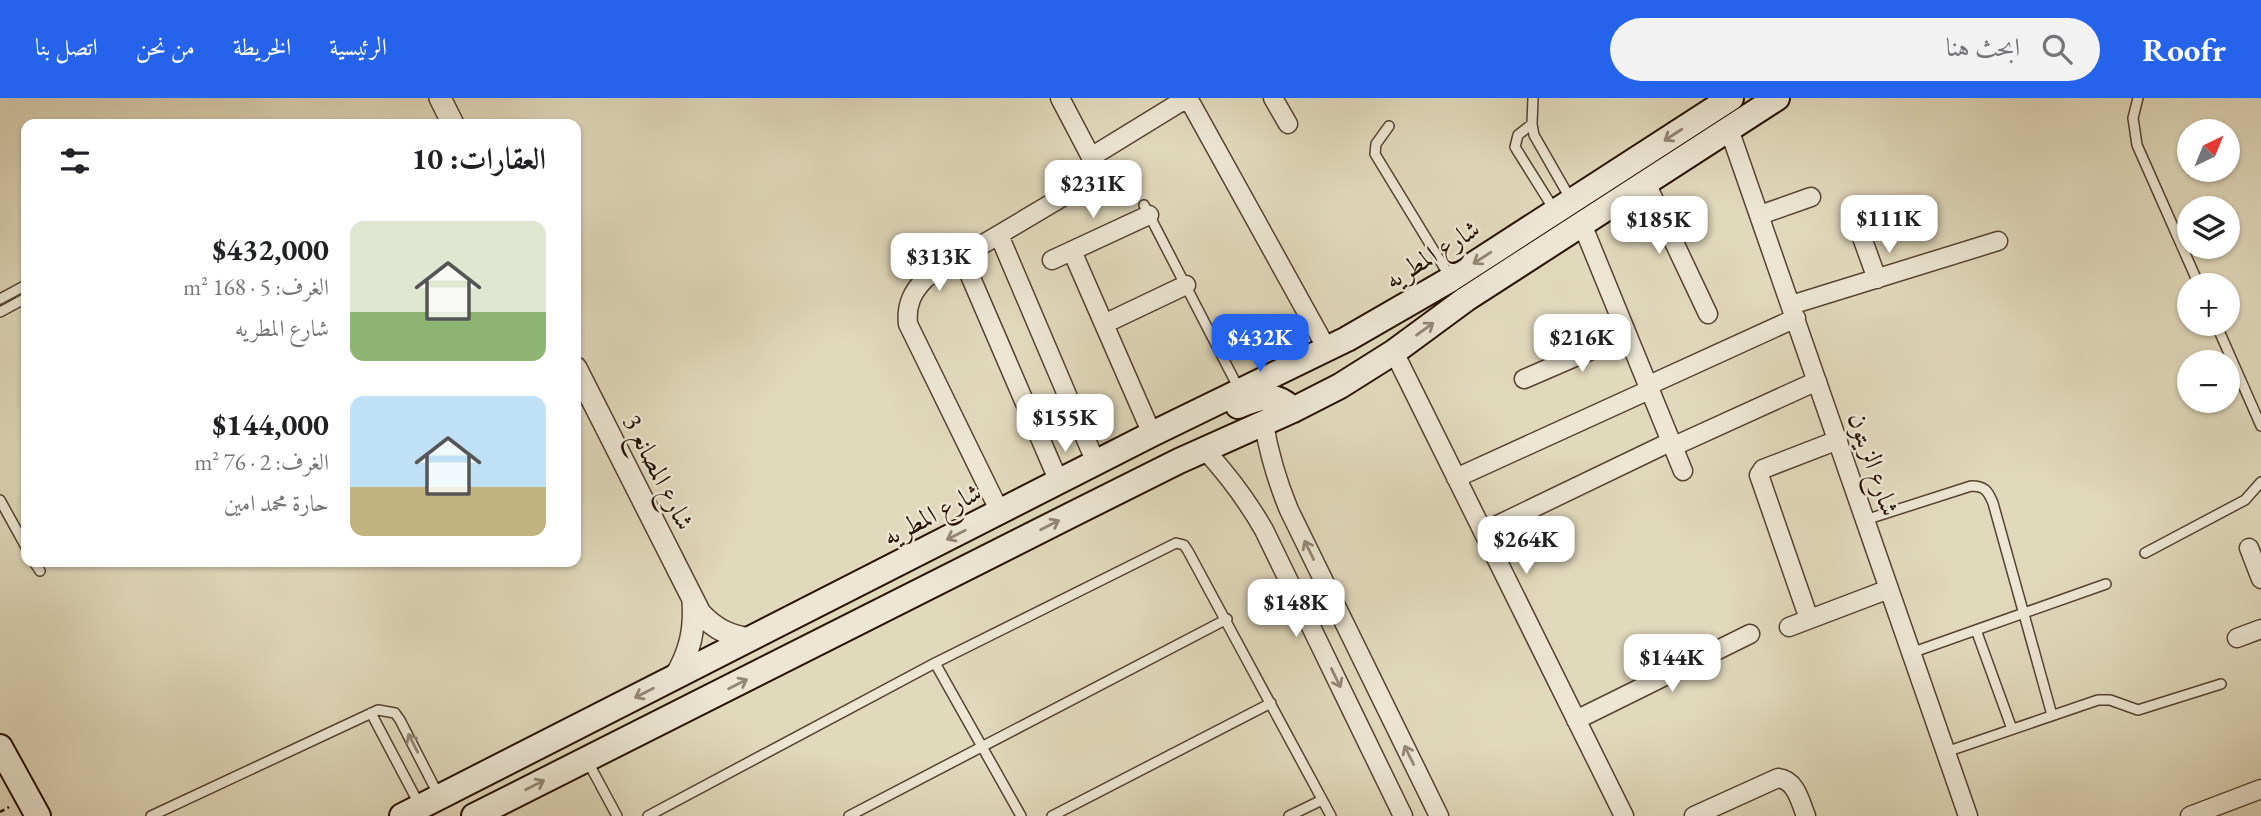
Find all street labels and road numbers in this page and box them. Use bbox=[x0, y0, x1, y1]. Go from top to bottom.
street label: شارع المطريه bbox=[1378, 211, 1489, 301]
street label: شارع المصانع 3 bbox=[609, 408, 703, 539]
street label: شارع الزيتون bbox=[1836, 408, 1908, 522]
street label: شارع المطريه bbox=[877, 475, 989, 558]

